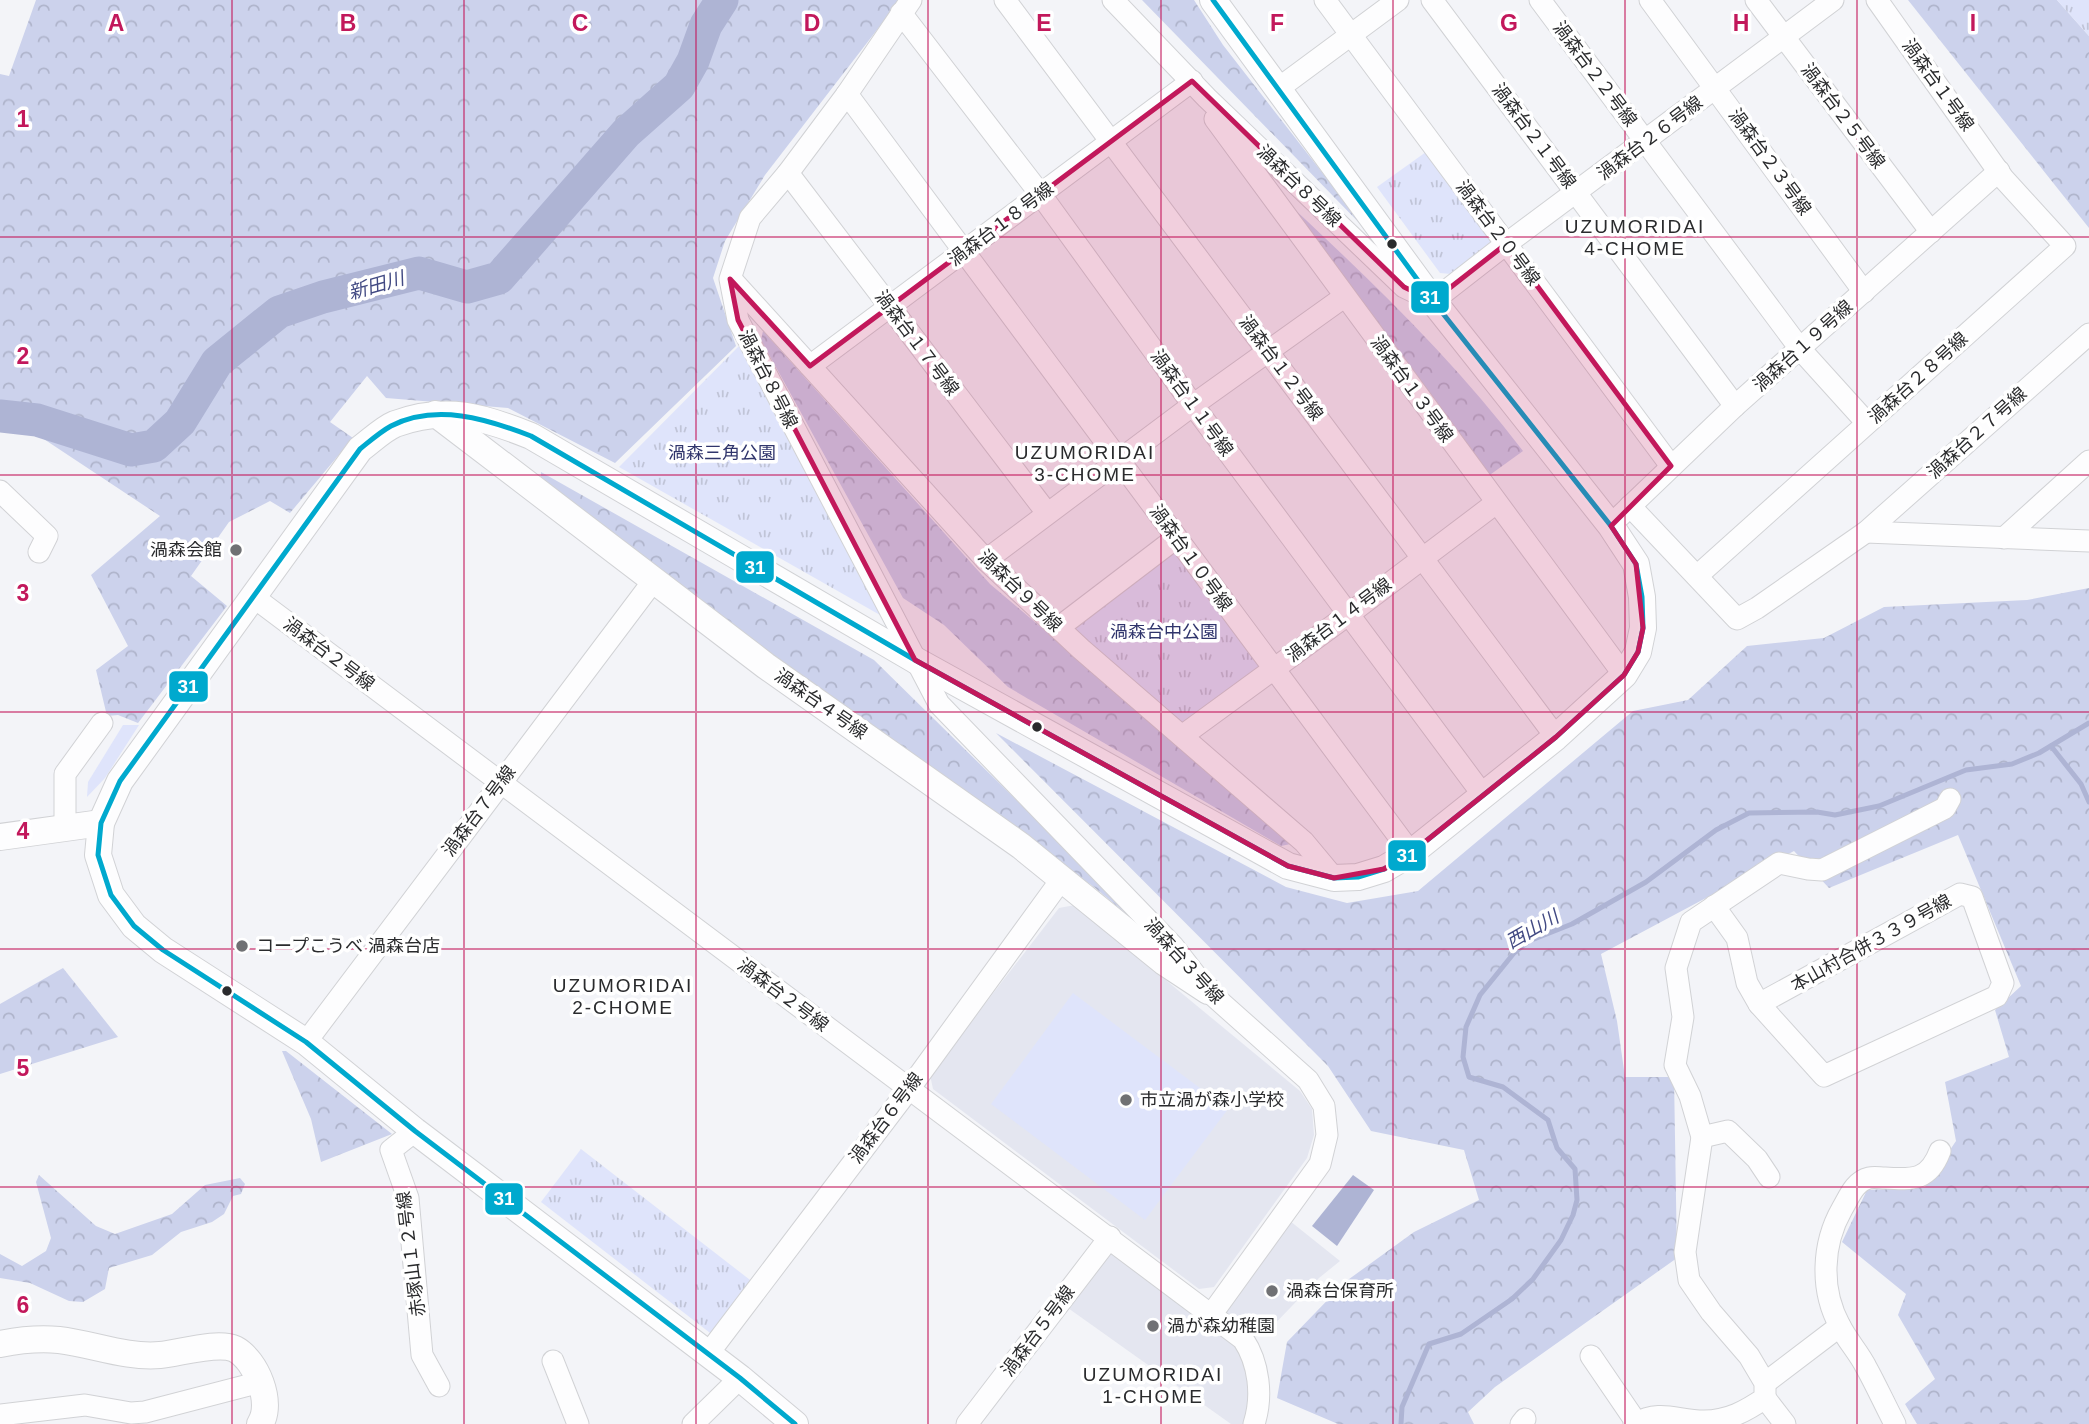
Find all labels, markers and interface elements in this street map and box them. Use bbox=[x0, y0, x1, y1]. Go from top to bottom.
text: A bbox=[108, 10, 124, 36]
text: B bbox=[340, 10, 356, 36]
text: C bbox=[572, 10, 588, 36]
text: D bbox=[804, 10, 820, 36]
text: E bbox=[1036, 10, 1052, 36]
text: F bbox=[1270, 10, 1284, 36]
text: G bbox=[1500, 10, 1518, 36]
text: H bbox=[1733, 10, 1749, 36]
text: I bbox=[1970, 10, 1976, 36]
street label: 渦森台２２号線 bbox=[1549, 18, 1641, 130]
street label: 渦森台１号線 bbox=[1898, 35, 1978, 135]
street label: 渦森台２５号線 bbox=[1797, 60, 1889, 172]
street label: 渦森台２１号線 bbox=[1488, 80, 1580, 192]
street label: 渦森台２６号線 bbox=[1594, 92, 1706, 184]
street label: 渦森台２３号線 bbox=[1725, 105, 1815, 219]
text: 1 bbox=[17, 106, 30, 132]
street label: 渦森台８号線 bbox=[1253, 141, 1345, 231]
street label: 渦森台２０号線 bbox=[1452, 177, 1544, 289]
street label: 渦森台１８号線 bbox=[945, 178, 1057, 270]
district label: UZUMORIDAI 4-CHOME bbox=[1565, 216, 1705, 259]
unlabelled marker bbox=[1385, 237, 1399, 251]
water label: 新田川 bbox=[346, 267, 408, 303]
line badge: 31 bbox=[1410, 280, 1450, 314]
street label: 渦森台１７号線 bbox=[871, 287, 963, 399]
text: 31 bbox=[1419, 287, 1441, 308]
street label: 渦森台１９号線 bbox=[1749, 296, 1857, 396]
street label: 渦森台１２号線 bbox=[1235, 312, 1327, 424]
street label: 渦森台８号線 bbox=[735, 326, 801, 432]
street label: 渦森台２８号線 bbox=[1864, 328, 1972, 428]
street label: 渦森台１３号線 bbox=[1367, 332, 1457, 446]
text: 2 bbox=[17, 343, 29, 369]
street label: 渦森台１１号線 bbox=[1147, 346, 1237, 460]
street label: 渦森台２７号線 bbox=[1923, 383, 2031, 483]
district label: UZUMORIDAI 3-CHOME bbox=[1015, 442, 1155, 485]
park label: 渦森三角公園 bbox=[668, 443, 776, 463]
street label: 渦森台１０号線 bbox=[1146, 501, 1236, 615]
place label: 渦森会館 bbox=[150, 540, 222, 560]
marker: 渦森会館 bbox=[228, 542, 244, 558]
street label: 渦森台９号線 bbox=[974, 546, 1066, 636]
line badge: 31 bbox=[735, 550, 775, 584]
text: 31 bbox=[744, 557, 766, 578]
street label: 渦森台１４号線 bbox=[1283, 574, 1395, 666]
text: 3 bbox=[17, 580, 29, 606]
street label: 渦森台２号線 bbox=[280, 614, 378, 694]
park label: 渦森台中公園 bbox=[1110, 622, 1218, 642]
street label: 渦森台４号線 bbox=[771, 665, 871, 743]
line badge: 31 bbox=[168, 670, 209, 703]
text: 31 bbox=[177, 676, 199, 697]
unlabelled marker bbox=[1030, 720, 1044, 734]
street label: 渦森台７号線 bbox=[439, 762, 519, 860]
text: 4 bbox=[17, 818, 30, 844]
line badge: 31 bbox=[1387, 839, 1427, 872]
text: 31 bbox=[1396, 845, 1418, 866]
street label: 本山村合併３３９号線 bbox=[1787, 891, 1955, 995]
water label: 西山川 bbox=[1502, 905, 1564, 953]
street label: 渦森台３号線 bbox=[1140, 914, 1228, 1008]
place label: コープこうべ 渦森台店 bbox=[256, 936, 440, 956]
marker: コープこうべ 渦森台店 bbox=[234, 938, 250, 954]
street label: 渦森台２号線 bbox=[734, 955, 832, 1035]
district label: UZUMORIDAI 2-CHOME bbox=[553, 975, 693, 1018]
unlabelled marker bbox=[220, 984, 234, 998]
text: 5 bbox=[17, 1055, 30, 1081]
street label: 渦森台６号線 bbox=[846, 1069, 926, 1167]
place label: 市立渦が森小学校 bbox=[1140, 1090, 1284, 1110]
marker: 市立渦が森小学校 bbox=[1118, 1092, 1134, 1108]
line badge: 31 bbox=[484, 1182, 524, 1216]
text: 31 bbox=[493, 1188, 515, 1209]
street label: 赤塚山１２号線 bbox=[393, 1190, 429, 1318]
place label: 渦森台保育所 bbox=[1286, 1281, 1394, 1301]
street label: 渦森台５号線 bbox=[998, 1282, 1078, 1380]
marker: 渦森台保育所 bbox=[1264, 1283, 1280, 1299]
text: 6 bbox=[17, 1292, 29, 1318]
place label: 渦が森幼稚園 bbox=[1167, 1316, 1275, 1336]
marker: 渦が森幼稚園 bbox=[1145, 1318, 1161, 1334]
district label: UZUMORIDAI 1-CHOME bbox=[1083, 1364, 1223, 1407]

